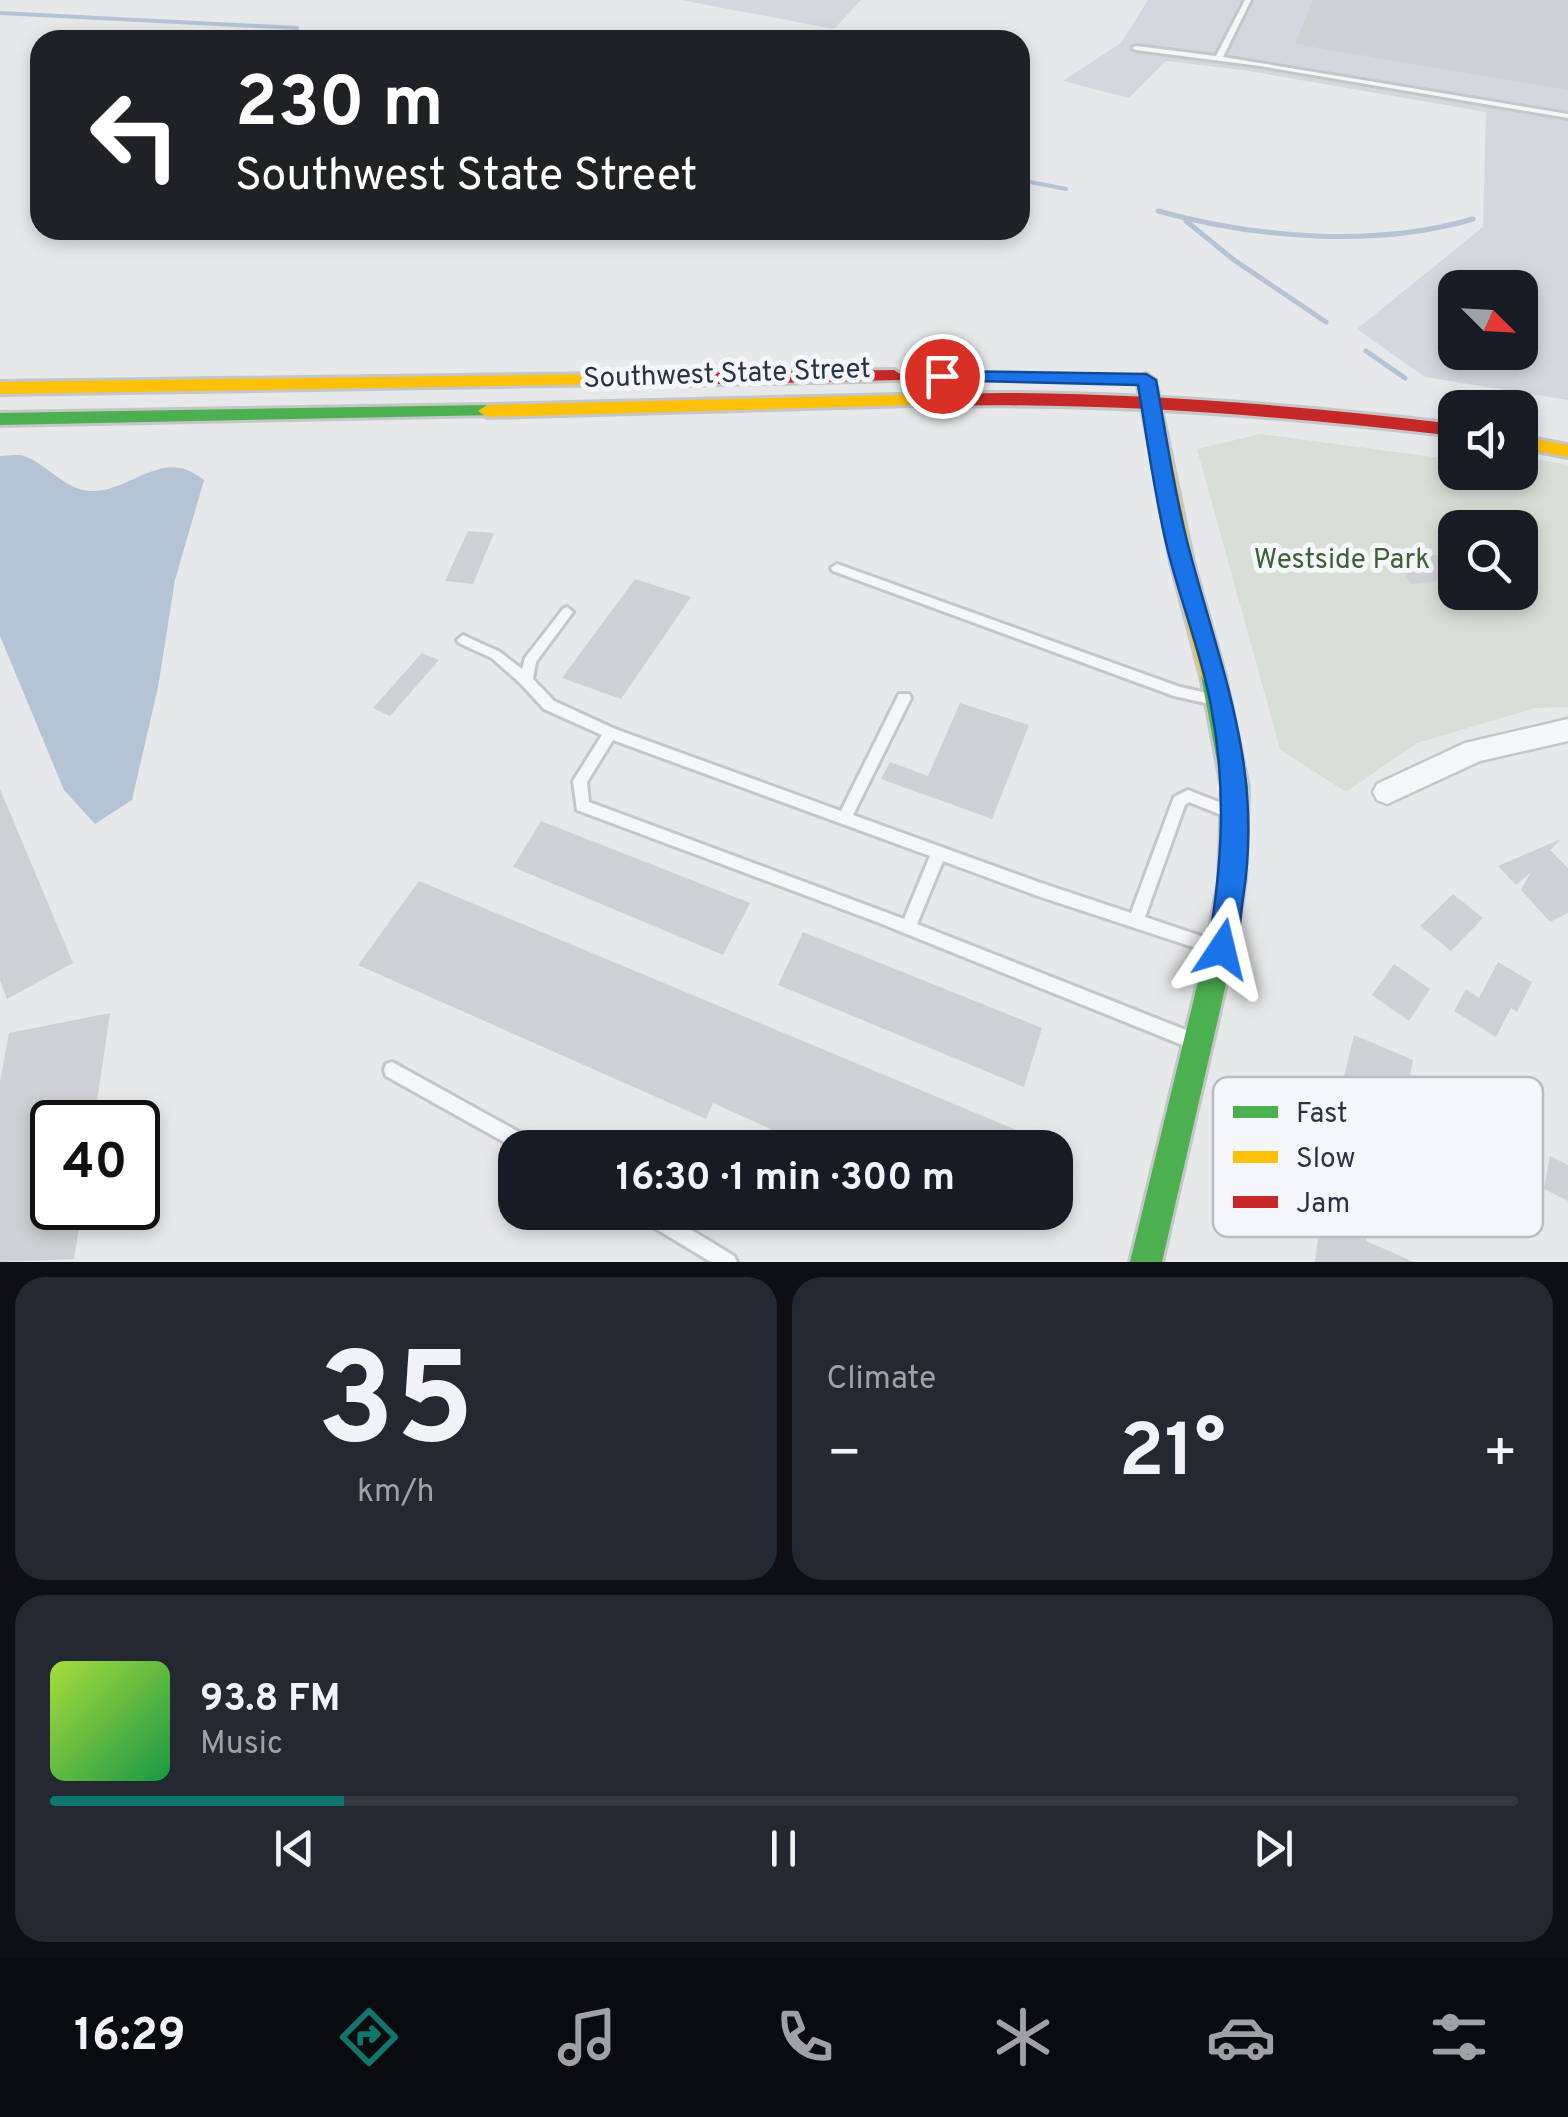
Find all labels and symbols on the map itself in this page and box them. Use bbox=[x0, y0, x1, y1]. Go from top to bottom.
north arrow bbox=[1438, 270, 1538, 370]
pin bbox=[900, 334, 985, 419]
street label: Southwest State Street bbox=[583, 352, 871, 398]
park label: Westside Park bbox=[1254, 543, 1430, 579]
position arrow bbox=[1170, 897, 1274, 1001]
legend bbox=[1213, 1077, 1543, 1237]
text: Fast bbox=[1296, 1097, 1348, 1133]
speed limit sign: 40 bbox=[30, 1100, 160, 1230]
text: Slow bbox=[1296, 1142, 1355, 1178]
text: Jam bbox=[1296, 1187, 1350, 1223]

